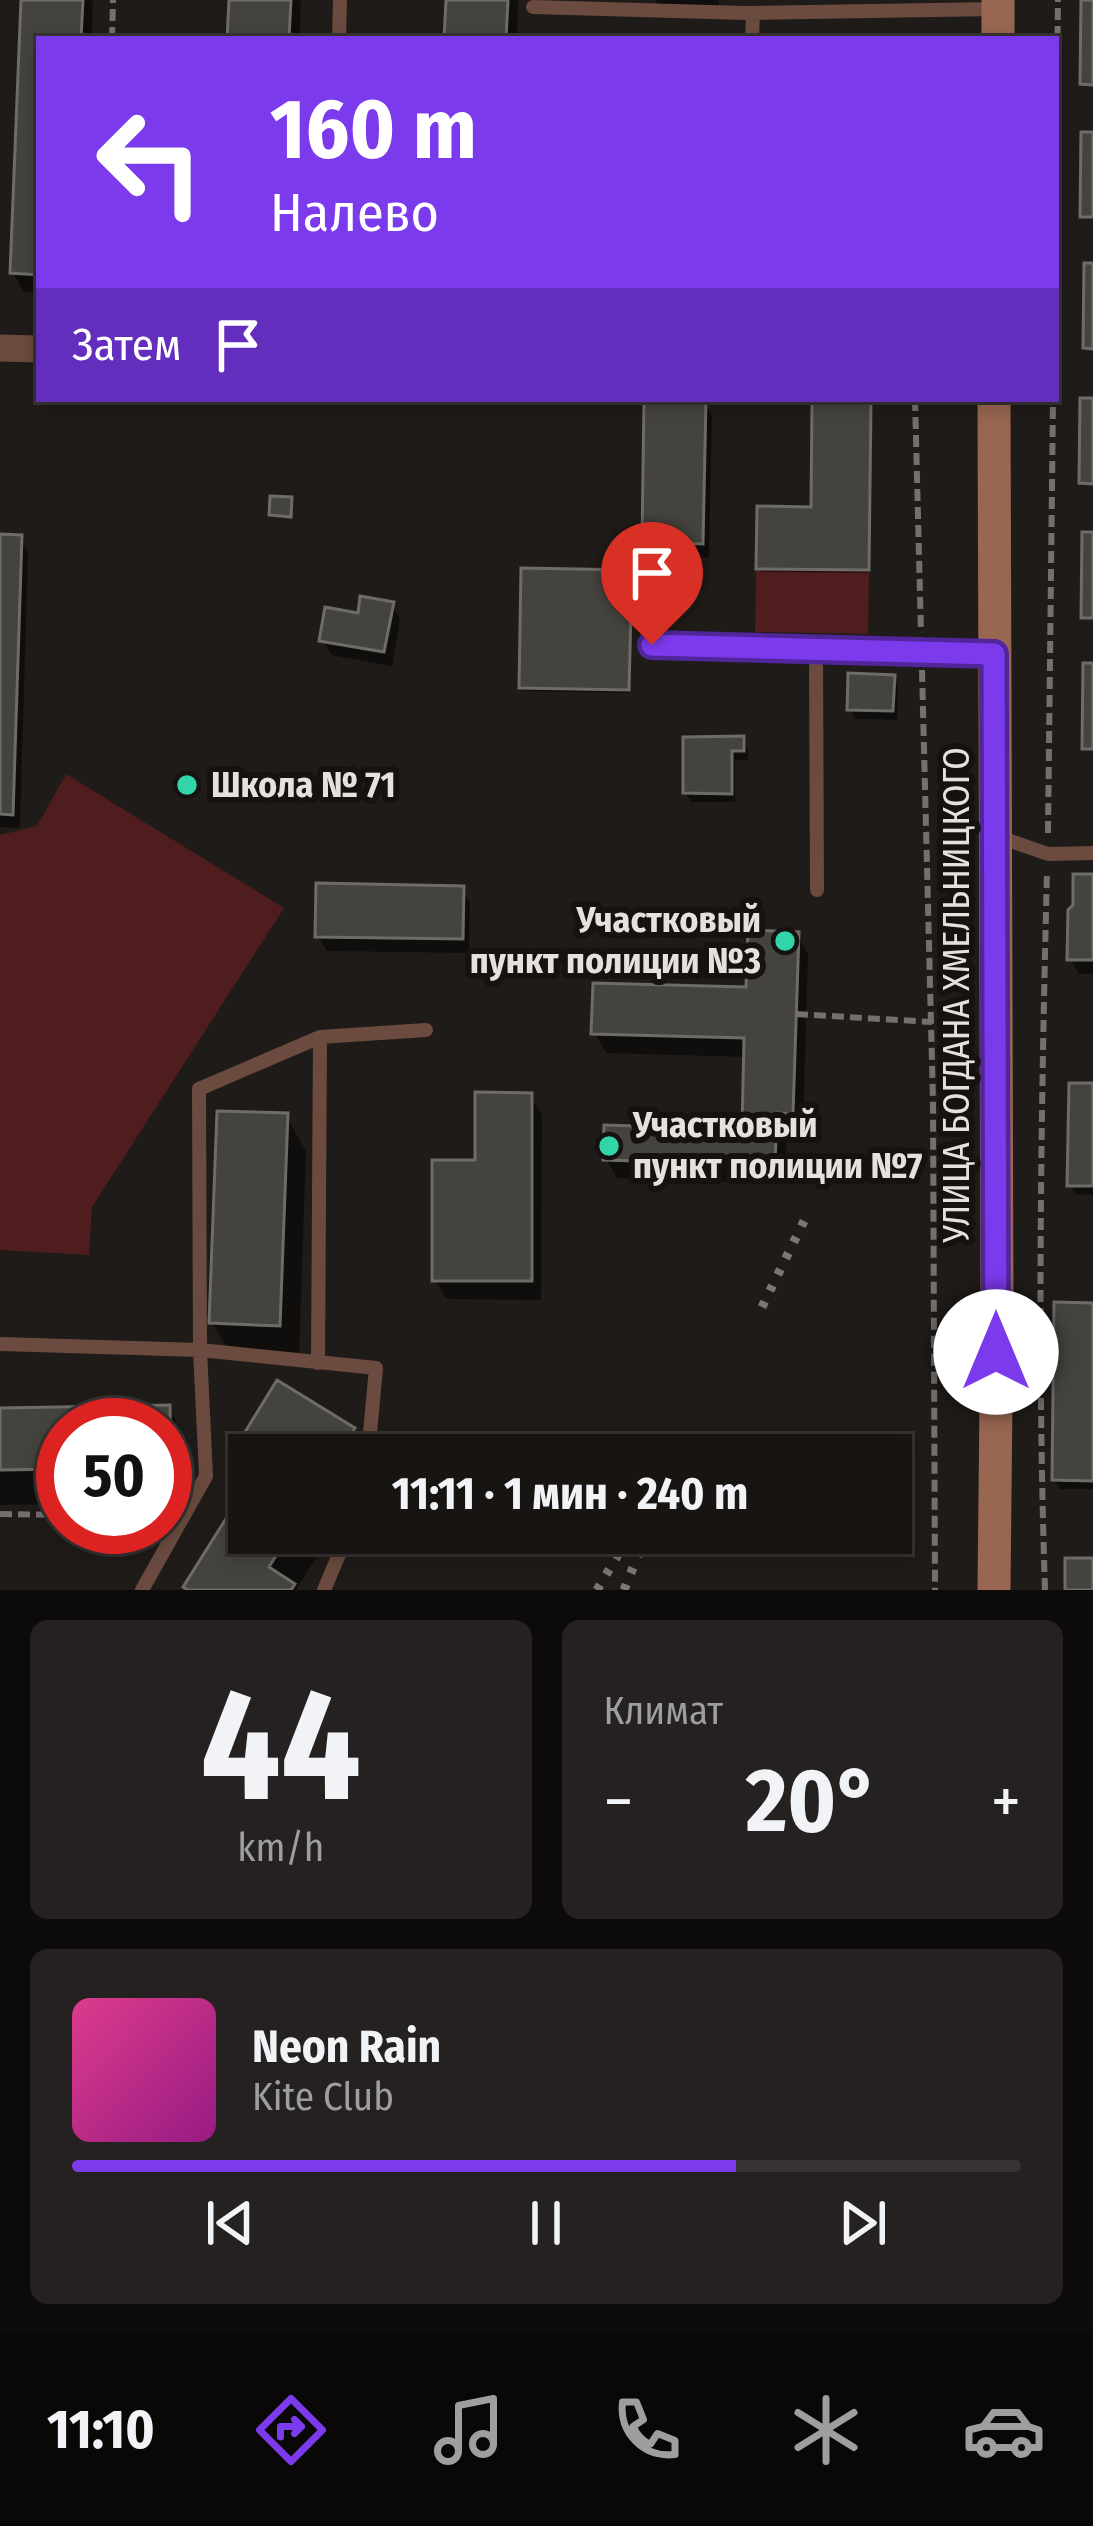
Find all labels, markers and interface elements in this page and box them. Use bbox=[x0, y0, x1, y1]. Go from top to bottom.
text: 160 m bbox=[270, 79, 477, 180]
icon: left bbox=[72, 84, 228, 240]
text: Налево bbox=[270, 181, 439, 245]
icon: arrive bbox=[205, 312, 271, 378]
text: Затем bbox=[72, 318, 181, 372]
pin bbox=[601, 522, 703, 645]
icon: arrive bbox=[619, 540, 685, 606]
street label: УЛИЦА БОГДАНА ХМЕЛЬНИЦКОГО bbox=[935, 747, 979, 1244]
place label: Школа № 71 bbox=[211, 763, 396, 807]
marker: Школа № 71 bbox=[174, 772, 200, 798]
place label: Участковый пункт полиции №3 bbox=[470, 898, 761, 983]
marker: Участковый пункт полиции №3 bbox=[772, 928, 798, 954]
place label: Участковый пункт полиции №7 bbox=[632, 1103, 922, 1188]
marker: Участковый пункт полиции №7 bbox=[596, 1133, 622, 1159]
position arrow bbox=[933, 1289, 1059, 1415]
speed limit sign: 50 bbox=[36, 1398, 192, 1554]
text: 11:11 · 1 мин · 240 m bbox=[392, 1467, 748, 1521]
text: 44 bbox=[201, 1653, 361, 1840]
text: Климат bbox=[604, 1688, 723, 1734]
text: 20° bbox=[746, 1747, 879, 1855]
text: − bbox=[604, 1762, 633, 1841]
text: + bbox=[991, 1762, 1021, 1841]
text: km/h bbox=[237, 1825, 324, 1871]
text: Neon Rain bbox=[252, 2020, 441, 2074]
text: Kite Club bbox=[252, 2074, 394, 2120]
icon: previous bbox=[197, 2190, 263, 2256]
icon: pause bbox=[513, 2190, 579, 2256]
icon: next bbox=[830, 2190, 896, 2256]
icon: directions bbox=[249, 2388, 333, 2472]
icon: music bbox=[427, 2388, 511, 2472]
icon: phone bbox=[605, 2388, 689, 2472]
icon: climate bbox=[784, 2388, 868, 2472]
icon: car bbox=[962, 2388, 1046, 2472]
text: 11:10 bbox=[47, 2398, 155, 2462]

